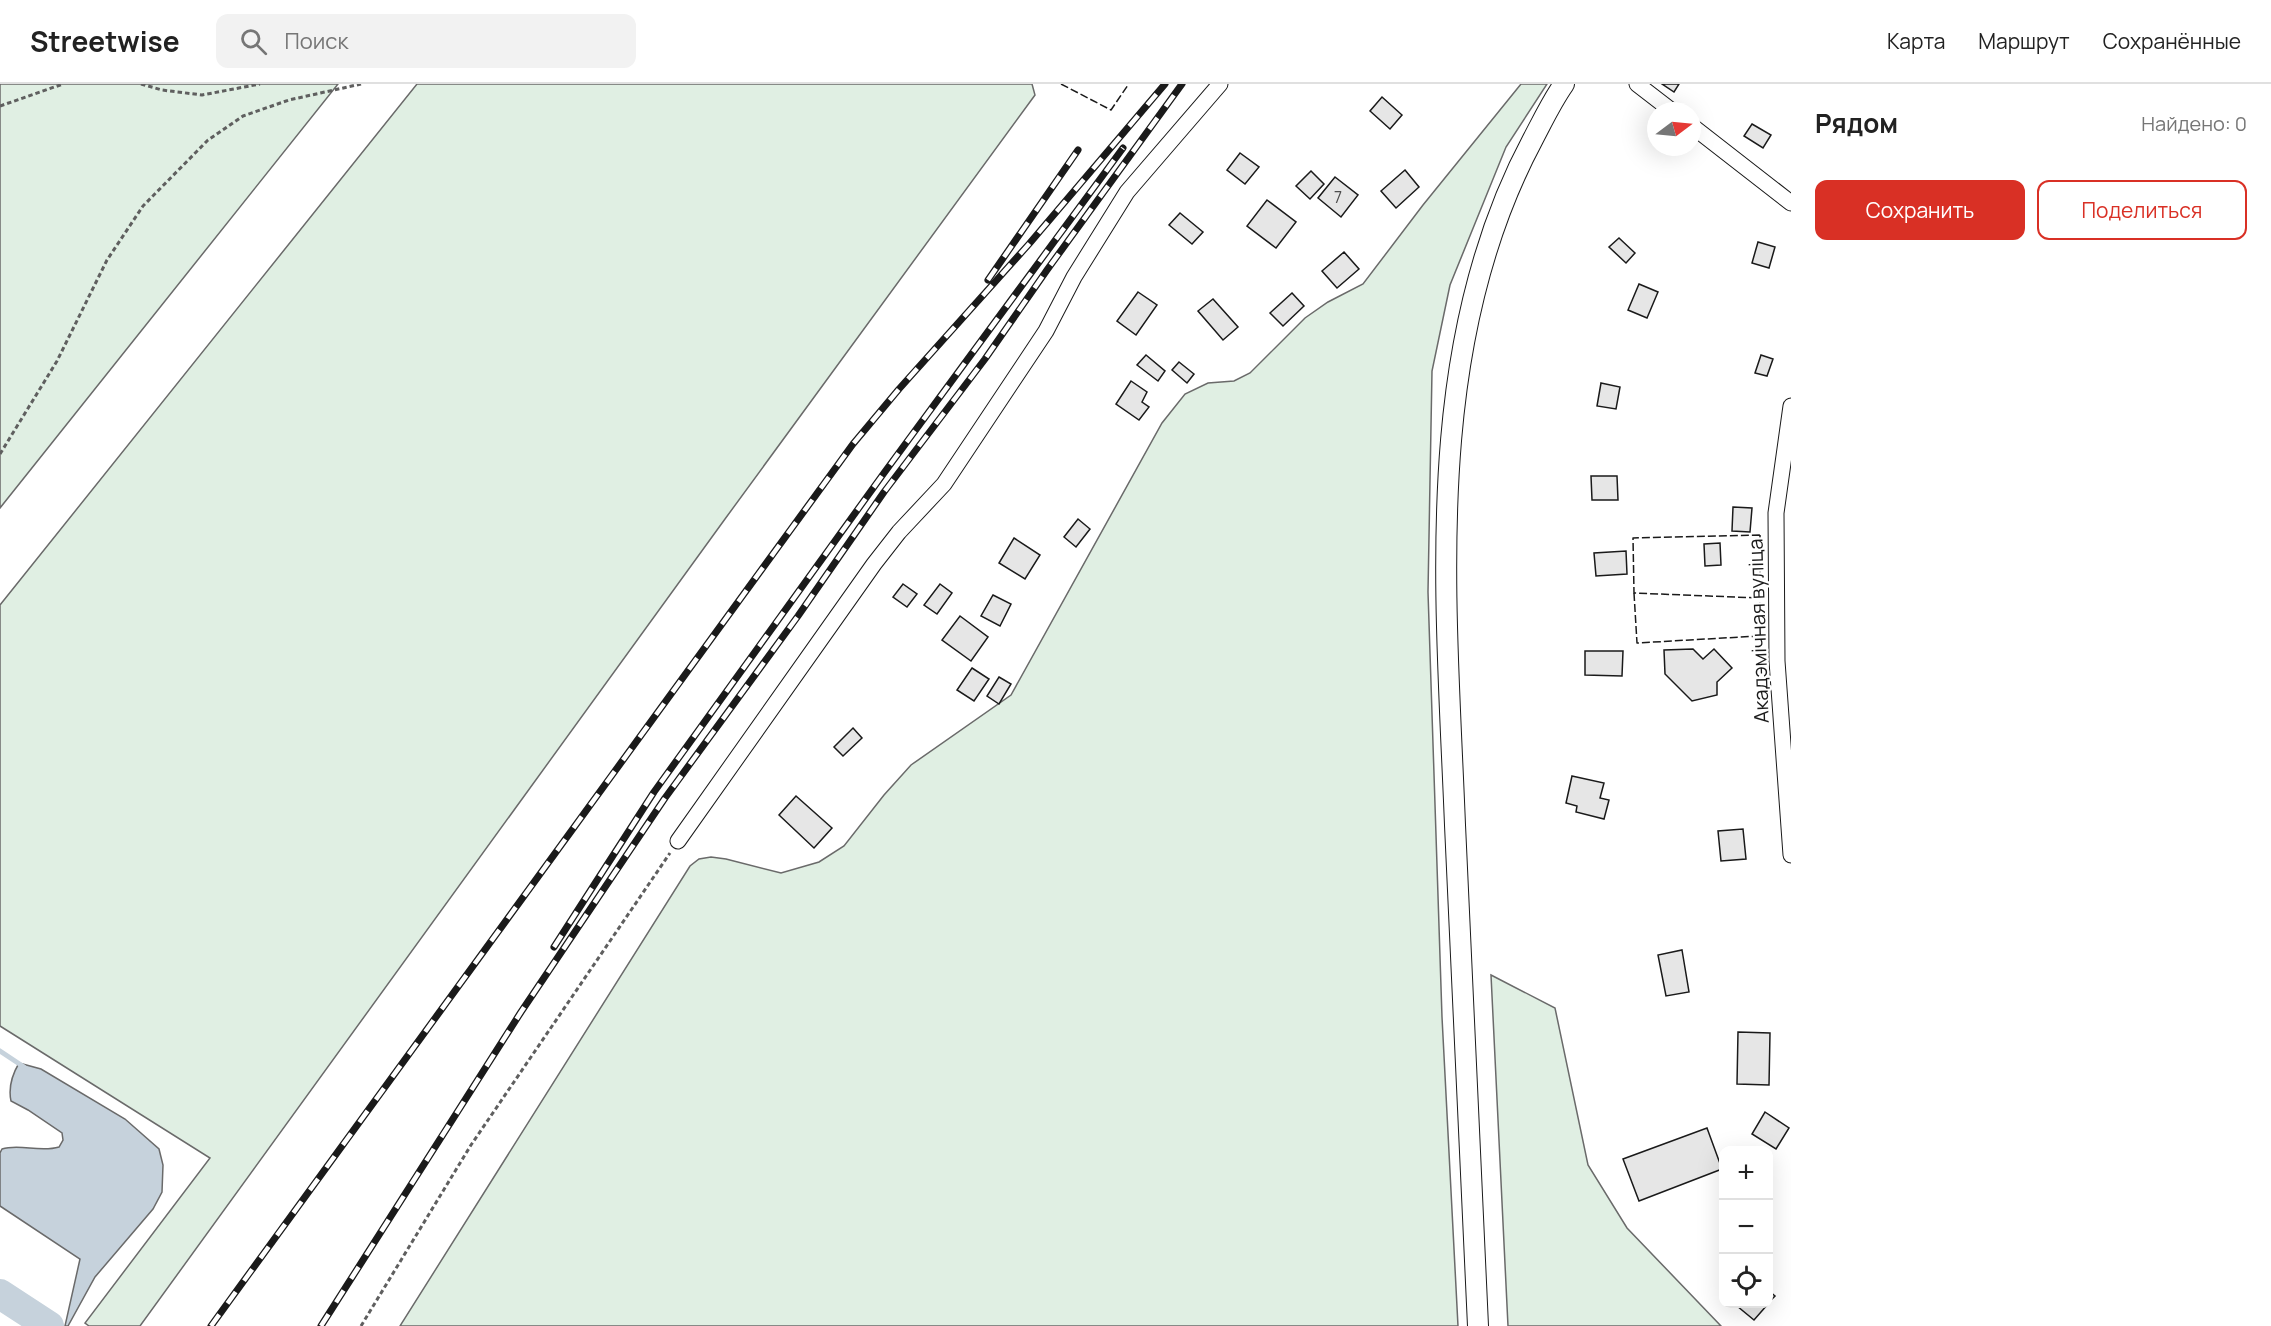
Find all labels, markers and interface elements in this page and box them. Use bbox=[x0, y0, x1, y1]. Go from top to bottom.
search box bbox=[216, 14, 636, 68]
text: Streetwise bbox=[30, 22, 180, 60]
icon: search bbox=[237, 25, 270, 58]
text: Поиск bbox=[285, 26, 348, 56]
text: Карта bbox=[1887, 27, 1945, 55]
text: Маршрут bbox=[1978, 27, 2070, 55]
text: Сохранённые bbox=[2103, 27, 2241, 55]
north arrow bbox=[1647, 102, 1701, 156]
text: Рядом bbox=[1815, 105, 1898, 141]
text: Найдено: 0 bbox=[2141, 110, 2247, 137]
button: Сохранить bbox=[1815, 180, 2025, 240]
button: Поделиться bbox=[2037, 180, 2247, 240]
house number: 7 bbox=[1334, 186, 1342, 208]
street label: Акадэмічная вуліца bbox=[1741, 538, 1775, 724]
map controls bbox=[1719, 1146, 1773, 1308]
button: + bbox=[1719, 1146, 1773, 1200]
button: − bbox=[1719, 1200, 1773, 1254]
button: locate bbox=[1719, 1254, 1773, 1308]

